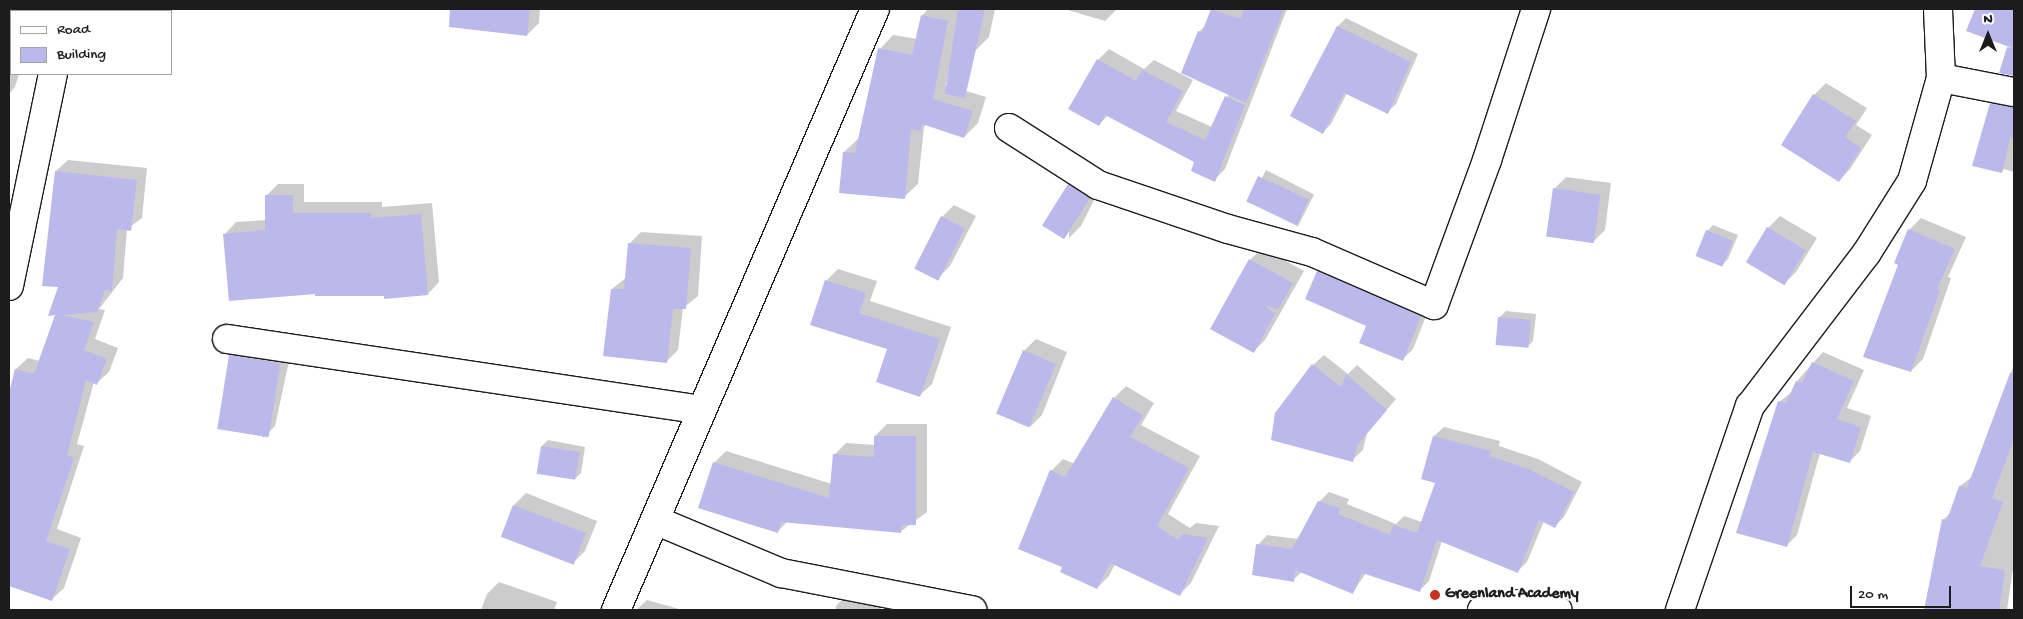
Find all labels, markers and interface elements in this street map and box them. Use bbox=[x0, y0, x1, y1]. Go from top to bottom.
legend bbox=[10, 10, 172, 75]
north arrow bbox=[1963, 10, 2013, 60]
text: N bbox=[1983, 11, 1993, 28]
text: Road bbox=[57, 21, 90, 39]
text: Building bbox=[57, 46, 106, 64]
scale bar bbox=[1853, 576, 1954, 608]
place label: Greenland Academy bbox=[1445, 585, 1579, 605]
text: 20 m bbox=[1858, 586, 1888, 604]
marker: Greenland Academy bbox=[1429, 589, 1441, 601]

